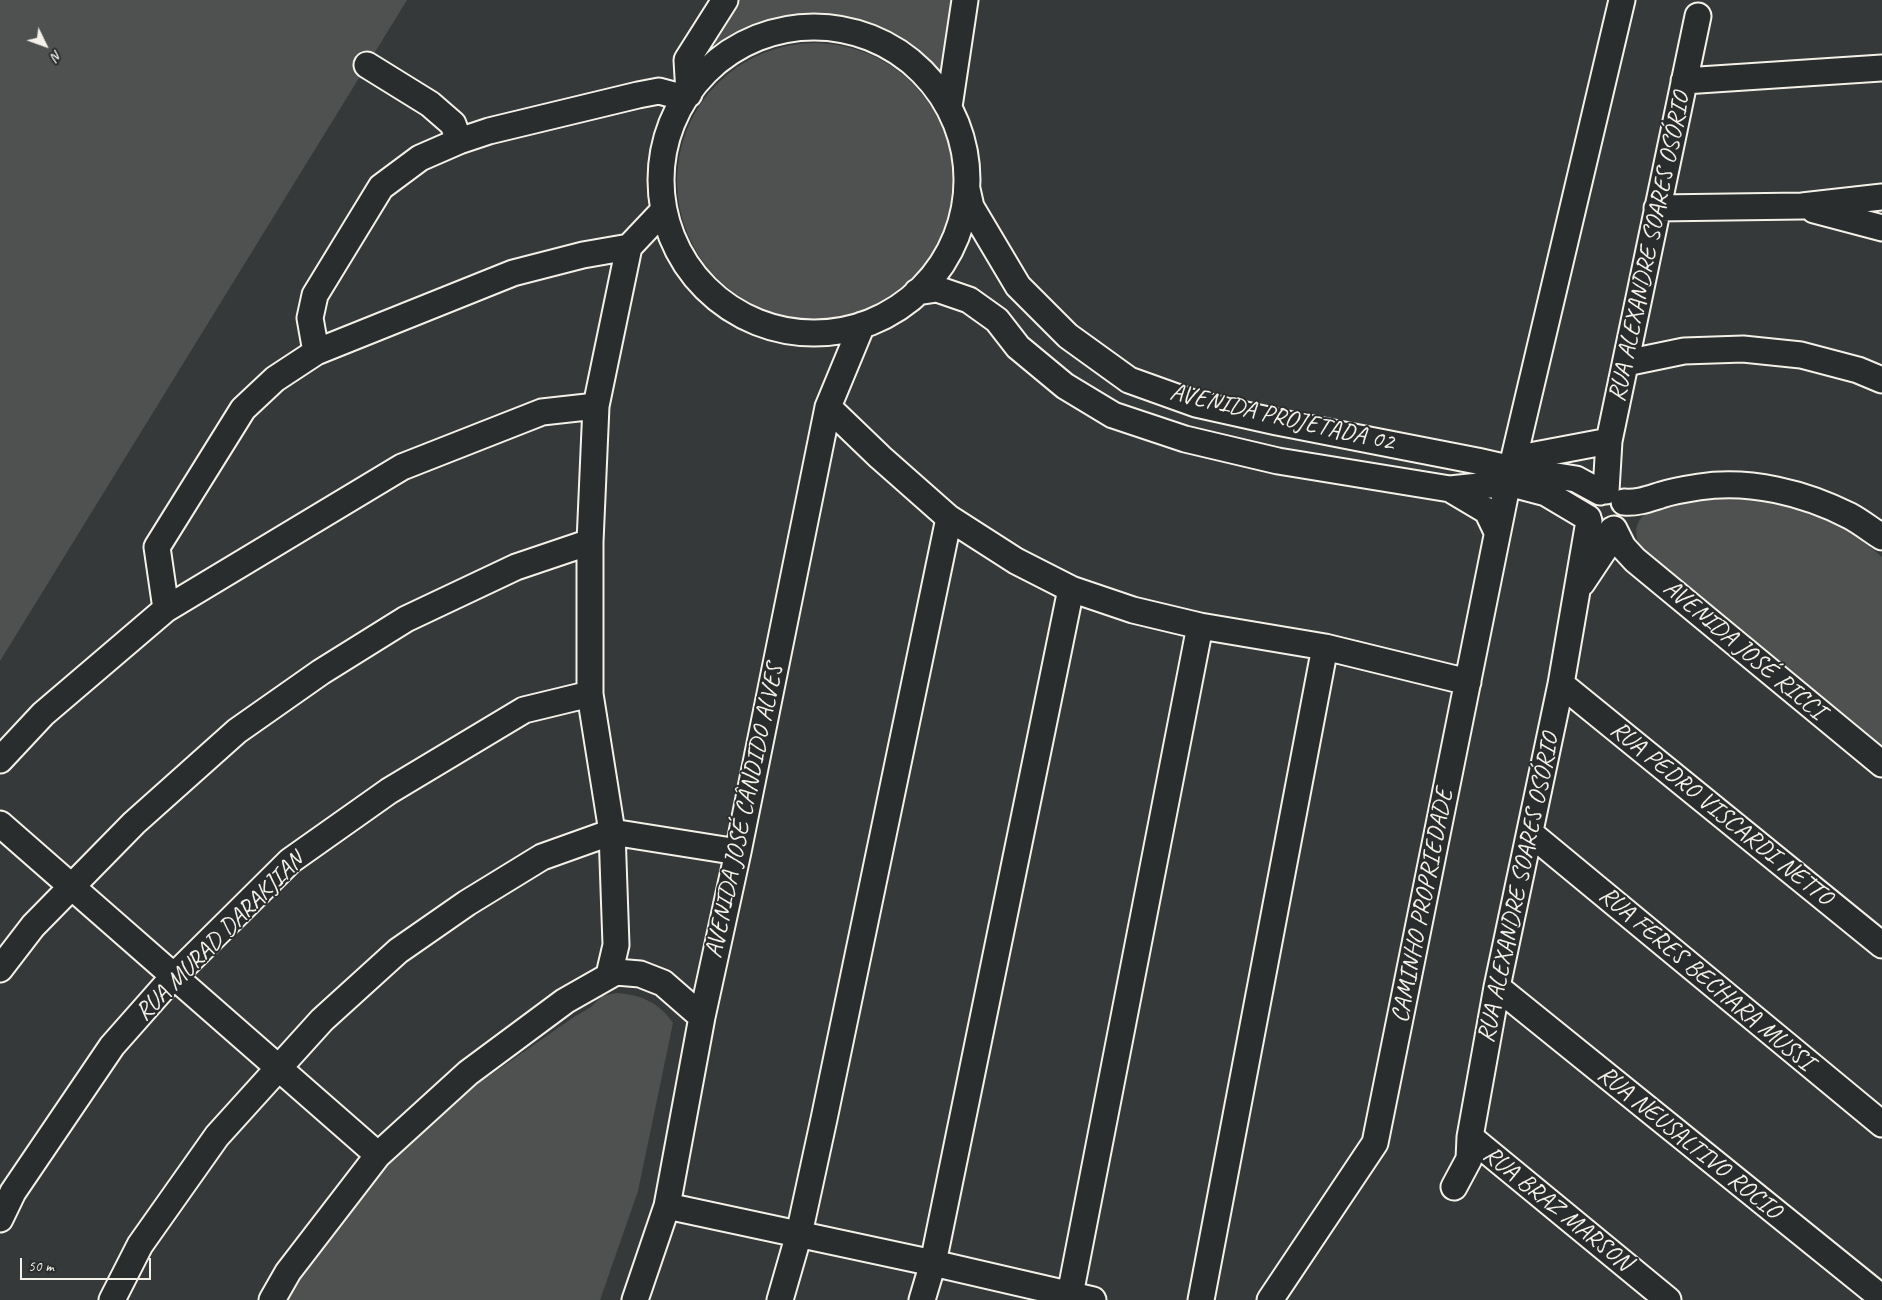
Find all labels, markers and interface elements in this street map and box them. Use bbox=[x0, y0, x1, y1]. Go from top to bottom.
north arrow bbox=[20, 20, 70, 70]
text: N bbox=[47, 46, 66, 64]
street label: RUA ALEXANDRE SOARES OSÓRIO bbox=[1603, 90, 1697, 404]
street label: AVENIDA PROJETADA 02 bbox=[1167, 378, 1397, 458]
street label: AVENIDA JOSÉ RICCI bbox=[1657, 574, 1831, 726]
street label: AVENIDA JOSÉ CÂNDIDO ALVES bbox=[699, 661, 791, 961]
street label: RUA PEDRO VISCARDI NETTO bbox=[1604, 715, 1838, 913]
street label: RUA ALEXANDRE SOARES OSÓRIO bbox=[1472, 731, 1566, 1045]
street label: CAMINHO PROPRIEDADE bbox=[1386, 787, 1460, 1025]
street label: RUA MURAD DARAKJIAN bbox=[129, 846, 311, 1028]
street label: RUA FERES BECHARA MUSSI bbox=[1593, 880, 1819, 1078]
street label: RUA NEUSALTIVO ROCIO bbox=[1591, 1060, 1787, 1226]
street label: RUA BRAZ MARSON bbox=[1477, 1140, 1637, 1278]
scale bar bbox=[22, 1248, 154, 1280]
text: 50 m bbox=[28, 1257, 54, 1276]

